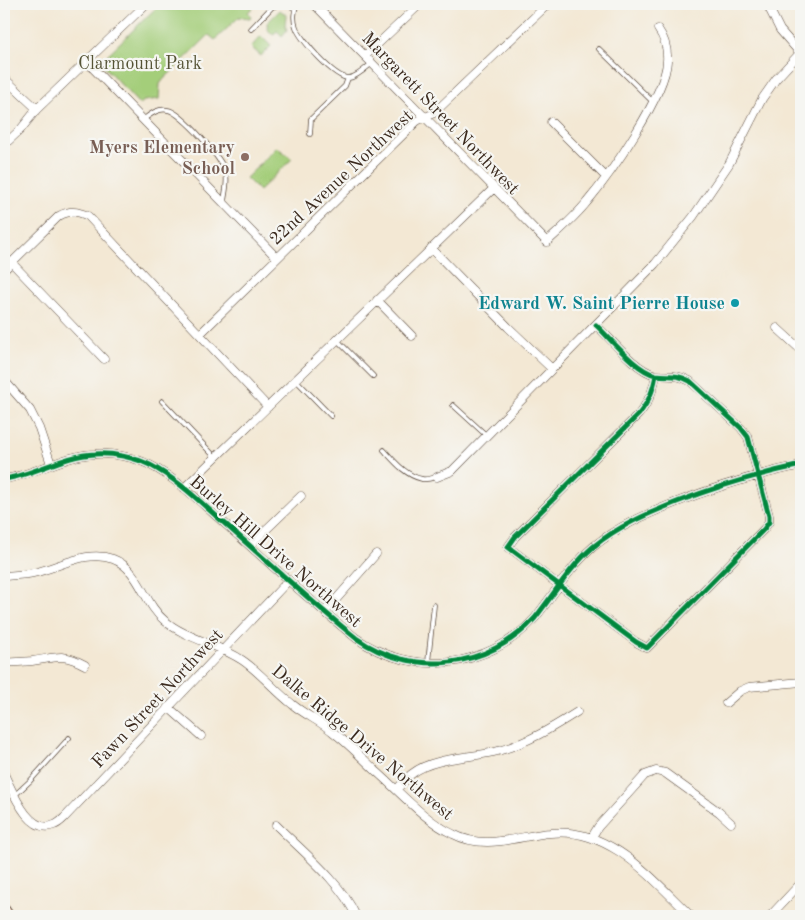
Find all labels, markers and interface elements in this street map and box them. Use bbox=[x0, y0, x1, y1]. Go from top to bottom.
street label: Margarett Street Northwest bbox=[358, 29, 522, 198]
park label: Clarmount Park bbox=[78, 55, 202, 73]
street label: 22nd Avenue Northwest bbox=[266, 107, 417, 249]
place label: Myers Elementary School bbox=[89, 139, 235, 178]
marker: Myers Elementary School bbox=[239, 151, 251, 163]
place label: Edward W. Saint Pierre House bbox=[478, 295, 725, 313]
marker: Edward W. Saint Pierre House bbox=[729, 297, 741, 309]
street label: Burley Hill Drive Northwest bbox=[186, 472, 365, 631]
street label: Fawn Street Northwest bbox=[89, 626, 227, 772]
street label: Dalke Ridge Drive Northwest bbox=[268, 662, 457, 824]

